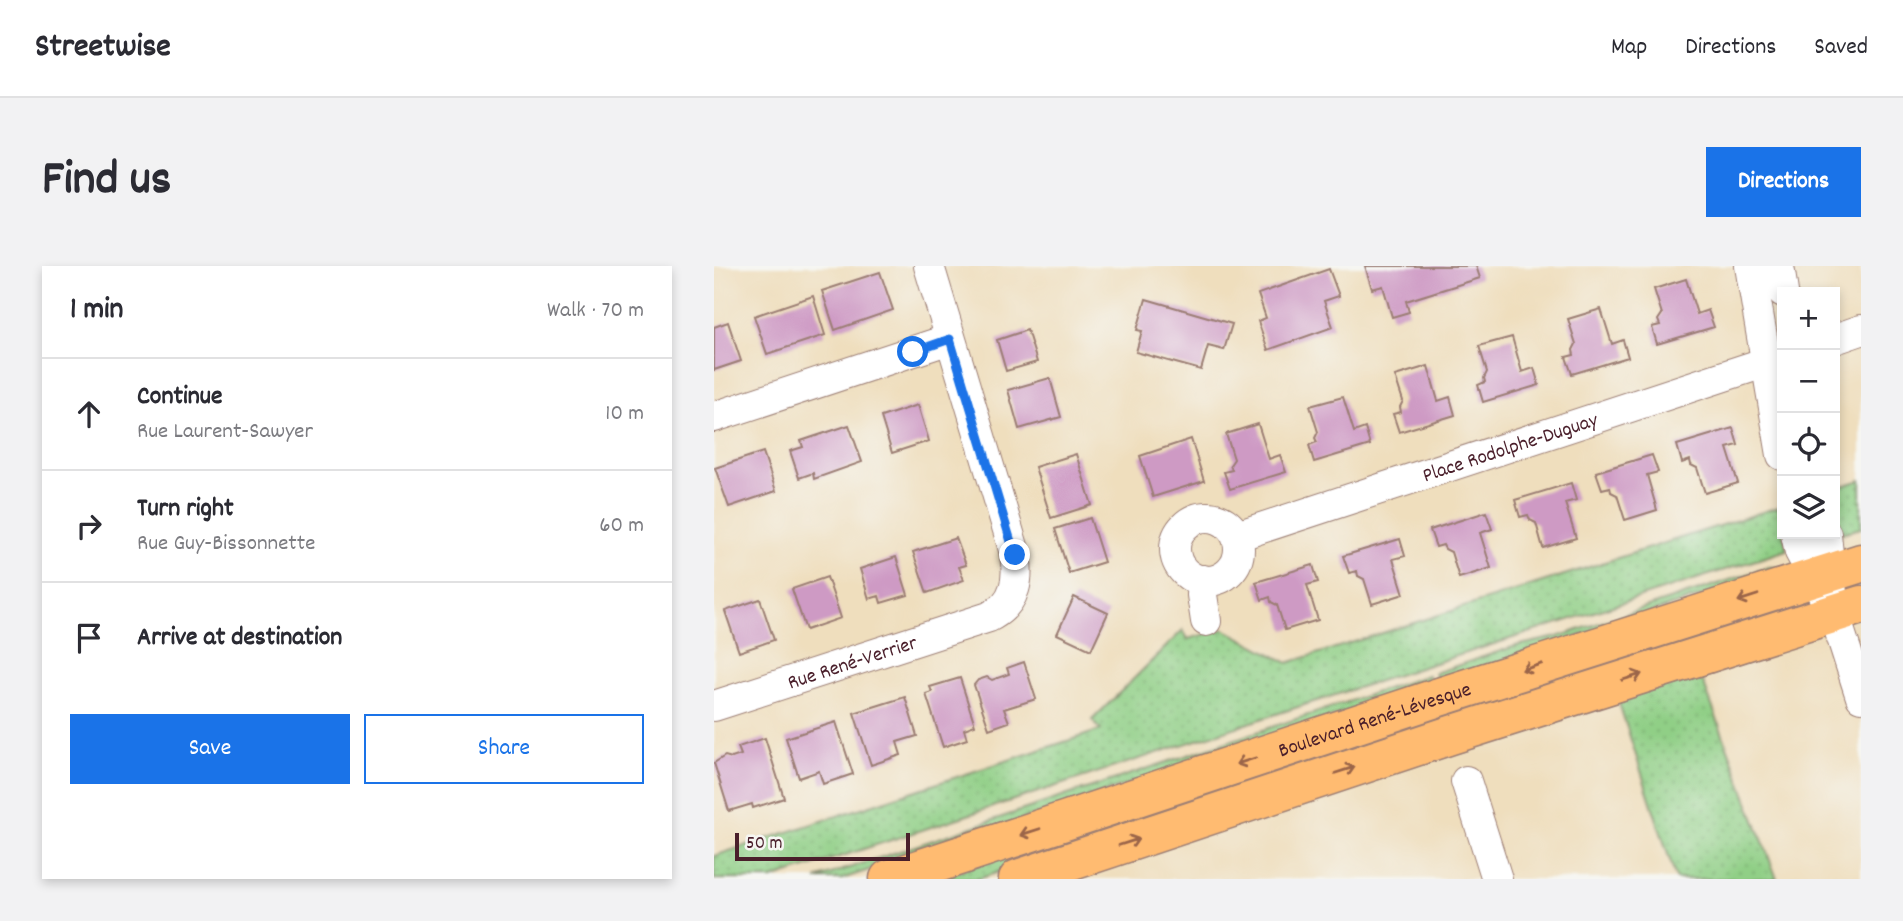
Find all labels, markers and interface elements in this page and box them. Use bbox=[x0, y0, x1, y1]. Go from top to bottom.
text: Streetwise bbox=[35, 25, 171, 72]
text: Map bbox=[1611, 31, 1647, 65]
text: Directions bbox=[1685, 31, 1776, 65]
text: Saved bbox=[1814, 31, 1868, 65]
text: Find us bbox=[42, 147, 171, 217]
button: Directions bbox=[1706, 147, 1861, 217]
map controls bbox=[1777, 287, 1840, 539]
button: + bbox=[1777, 287, 1840, 350]
text: 1 min bbox=[70, 290, 123, 333]
text: Walk · 70 m bbox=[547, 295, 644, 328]
route start bbox=[897, 336, 928, 367]
button: − bbox=[1777, 350, 1840, 413]
text: Continue bbox=[137, 379, 222, 416]
icon: ahead bbox=[70, 395, 108, 433]
text: 10 m bbox=[605, 398, 644, 431]
street label: Place Rodolphe-Duguay bbox=[1419, 406, 1603, 492]
button: locate bbox=[1777, 413, 1840, 476]
text: Rue Laurent-Sawyer bbox=[137, 416, 313, 449]
button: layers bbox=[1777, 476, 1840, 539]
text: Turn right bbox=[137, 491, 234, 528]
icon: right bbox=[70, 507, 108, 545]
text: 60 m bbox=[599, 510, 644, 543]
text: Rue Guy-Bissonnette bbox=[137, 528, 315, 561]
route end bbox=[999, 539, 1030, 570]
one-way arrow bbox=[1738, 592, 1760, 605]
icon: arrive bbox=[70, 619, 108, 657]
text: Arrive at destination bbox=[137, 620, 342, 657]
street label: Rue René-Verrier bbox=[784, 629, 922, 699]
one-way arrow bbox=[1521, 662, 1543, 674]
one-way arrow bbox=[1620, 670, 1642, 682]
street label: Boulevard René-Lévesque bbox=[1275, 676, 1475, 767]
button: Save bbox=[70, 714, 350, 784]
button: Share bbox=[364, 714, 644, 784]
one-way arrow bbox=[1235, 756, 1257, 768]
one-way arrow bbox=[1334, 763, 1356, 776]
one-way arrow bbox=[1019, 827, 1041, 840]
scale bar bbox=[735, 830, 910, 862]
text: 50 m bbox=[746, 831, 783, 858]
one-way arrow bbox=[1118, 835, 1140, 847]

